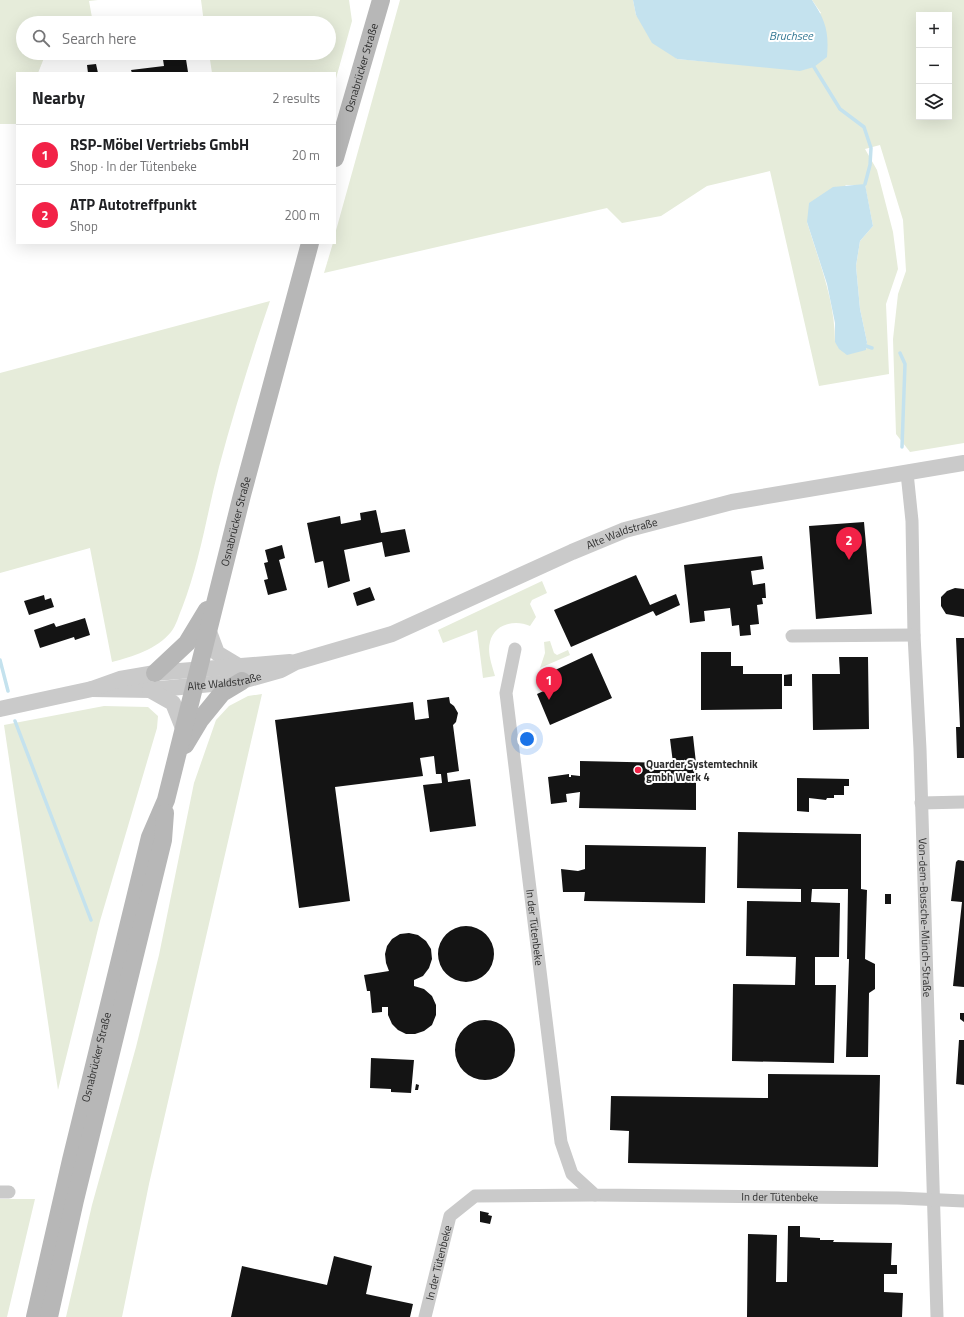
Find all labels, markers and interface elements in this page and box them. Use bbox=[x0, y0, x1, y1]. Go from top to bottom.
map controls bbox=[916, 12, 952, 120]
button: + bbox=[916, 12, 952, 48]
search box bbox=[16, 16, 336, 60]
street label: Osnabrücker Straße bbox=[341, 21, 382, 114]
water label: Bruchsee bbox=[769, 26, 814, 45]
icon: search bbox=[30, 27, 52, 49]
text: Search here bbox=[62, 27, 136, 50]
button: − bbox=[916, 48, 952, 84]
button: layers bbox=[916, 84, 952, 120]
text: Nearby bbox=[32, 85, 85, 111]
text: 2 results bbox=[272, 88, 320, 108]
text: RSP-Möbel Vertriebs GmbH bbox=[70, 133, 249, 156]
text: 1 bbox=[41, 145, 49, 165]
text: 20 m bbox=[292, 145, 320, 165]
text: Shop · In der Tütenbeke bbox=[70, 156, 197, 176]
text: ATP Autotreffpunkt bbox=[70, 193, 197, 216]
text: 2 bbox=[41, 205, 49, 225]
text: 200 m bbox=[284, 205, 320, 225]
text: Shop bbox=[70, 216, 98, 236]
street label: Osnabrücker Straße bbox=[217, 474, 255, 568]
street label: Alte Waldstraße bbox=[584, 514, 660, 553]
pin: 2 bbox=[836, 527, 862, 560]
pin: 1 bbox=[536, 667, 562, 700]
street label: Alte Waldstraße bbox=[187, 668, 264, 694]
your location bbox=[517, 729, 537, 749]
place label: Quarder Systemtechnik gmbh Werk 4 bbox=[646, 756, 758, 785]
marker: Quarder Systemtechnik gmbh Werk 4 bbox=[633, 765, 643, 775]
street label: Von-dem-Bussche-Münch-Straße bbox=[915, 838, 935, 998]
street label: In der Tütenbeke bbox=[522, 888, 547, 967]
street label: Osnabrücker Straße bbox=[77, 1010, 115, 1104]
street label: In der Tütenbeke bbox=[741, 1188, 819, 1205]
street label: In der Tütenbeke bbox=[421, 1223, 456, 1302]

